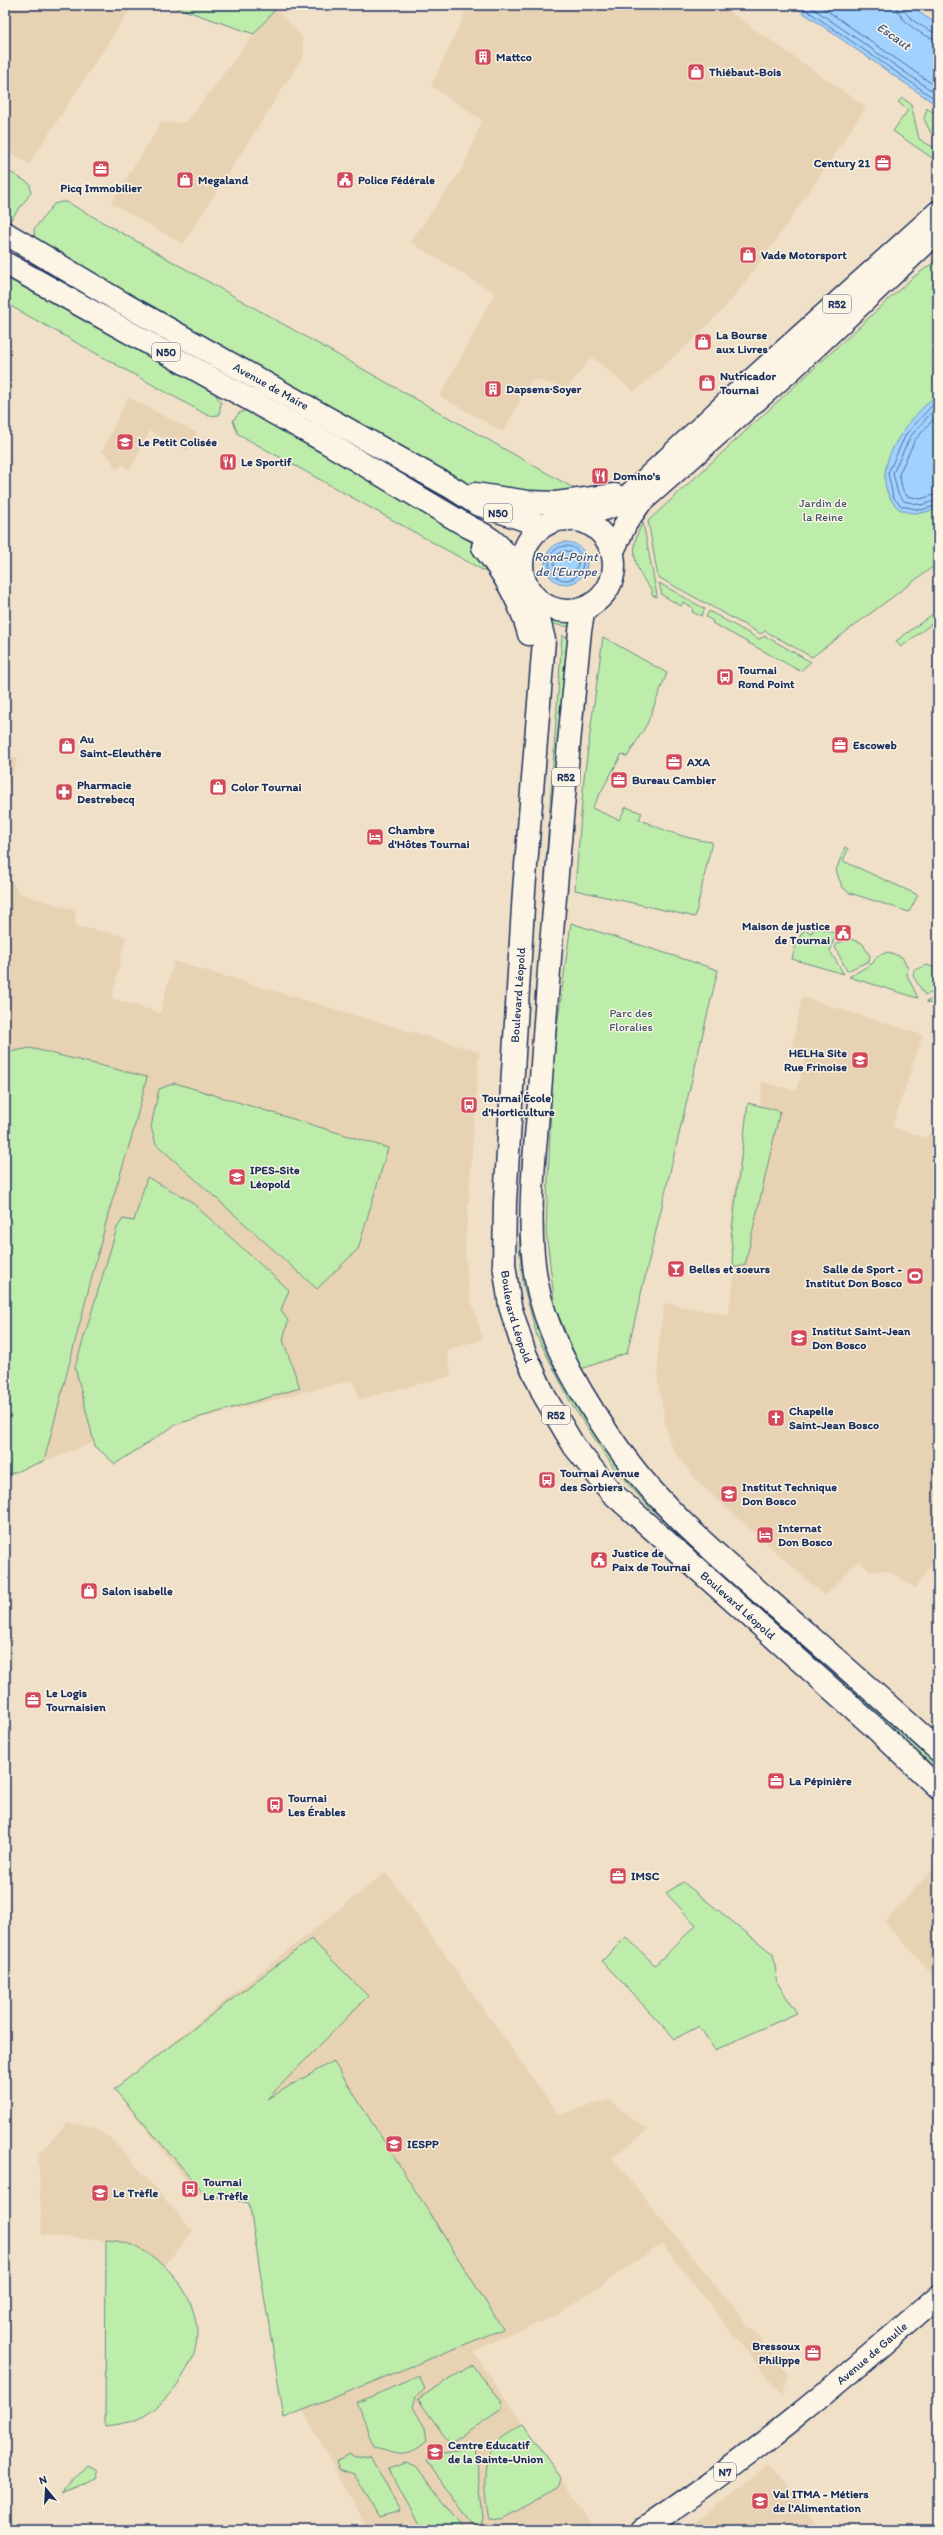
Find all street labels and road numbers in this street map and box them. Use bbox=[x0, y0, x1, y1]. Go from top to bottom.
road number: R52 bbox=[823, 295, 851, 313]
road number: N50 bbox=[152, 343, 180, 361]
street label: Avenue de Maire bbox=[231, 360, 311, 413]
road number: N50 bbox=[484, 504, 512, 522]
road number: R52 bbox=[552, 768, 580, 786]
street label: Boulevard Léopold bbox=[508, 947, 528, 1043]
street label: Boulevard Léopold bbox=[498, 1269, 536, 1366]
road number: R52 bbox=[542, 1406, 570, 1424]
street label: Boulevard Léopold bbox=[698, 1568, 779, 1643]
street label: Avenue de Gaulle bbox=[834, 2319, 910, 2388]
road number: N7 bbox=[714, 2463, 736, 2481]

